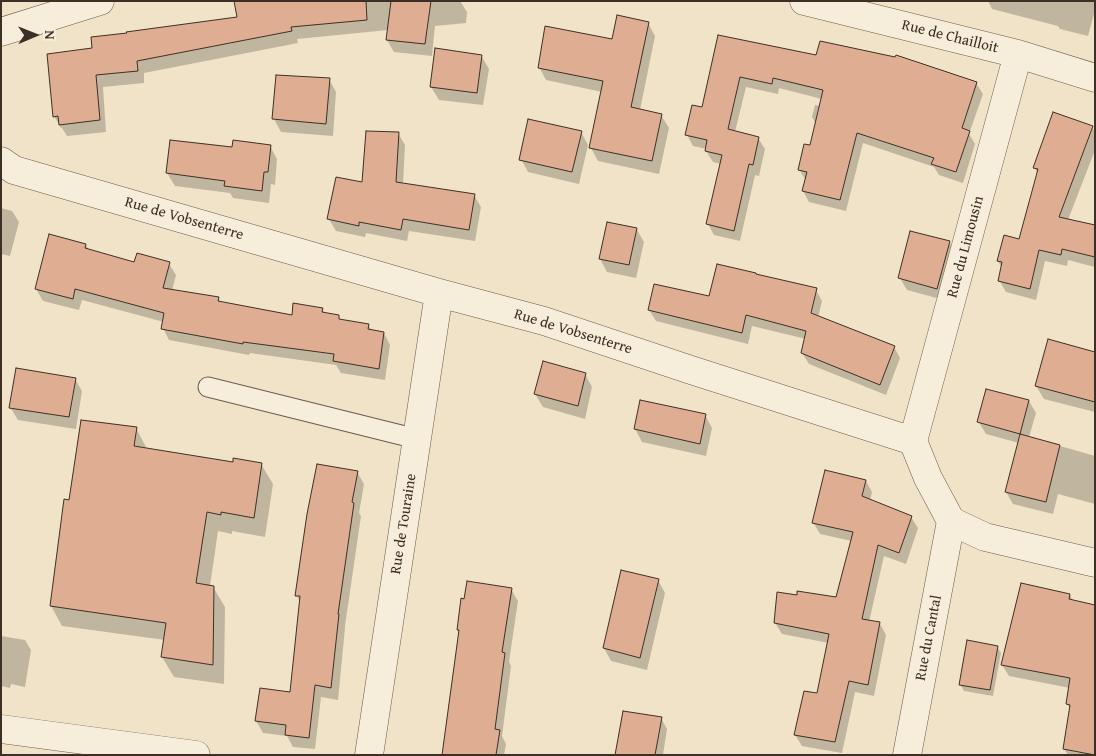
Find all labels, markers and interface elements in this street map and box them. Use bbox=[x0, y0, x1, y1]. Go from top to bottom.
north arrow bbox=[10, 10, 60, 60]
street label: Rue de Chailloit bbox=[900, 16, 1000, 58]
text: N bbox=[40, 30, 60, 40]
street label: Rue de Vobsenterre bbox=[123, 193, 245, 245]
street label: Rue du Limousin bbox=[944, 194, 988, 300]
street label: Rue de Vobsenterre bbox=[512, 305, 634, 359]
street label: Rue de Touraine bbox=[387, 472, 421, 576]
street label: Rue du Cantal bbox=[912, 594, 946, 682]

